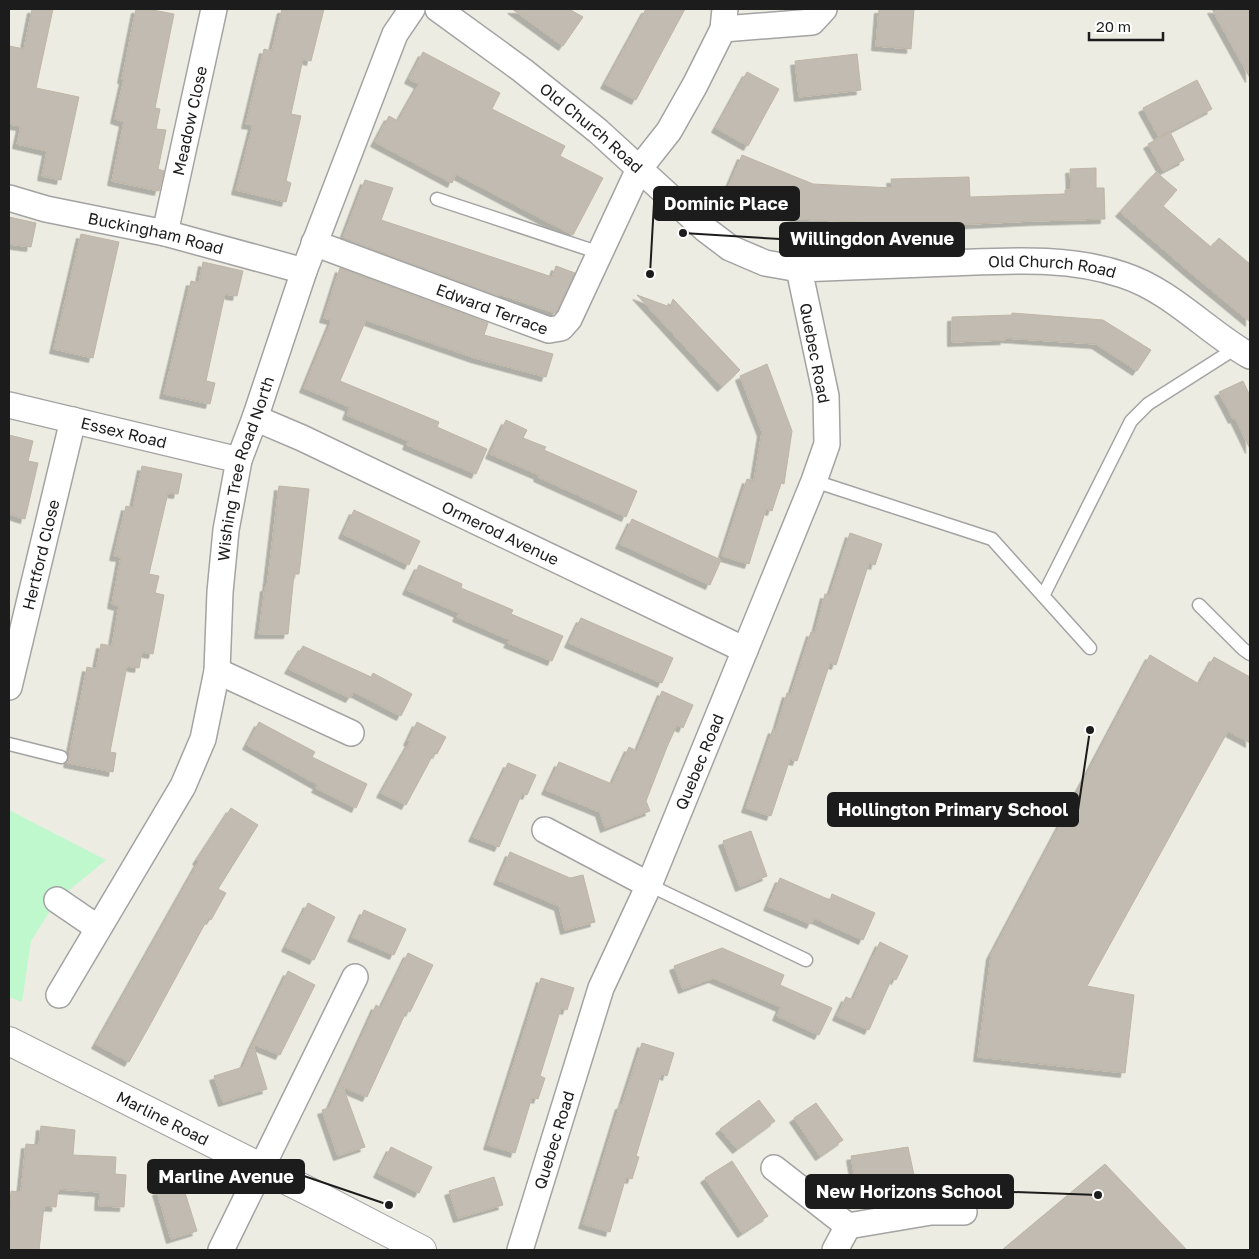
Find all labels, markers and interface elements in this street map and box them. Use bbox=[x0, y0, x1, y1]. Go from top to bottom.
scale bar bbox=[1089, 10, 1163, 42]
text: 20 m bbox=[1096, 17, 1131, 35]
street label: Meadow Close bbox=[168, 64, 211, 177]
street label: Old Church Road bbox=[536, 78, 647, 177]
callout: Dominic Place bbox=[654, 187, 799, 220]
text: Dominic Place bbox=[664, 192, 789, 214]
street label: Buckingham Road bbox=[86, 208, 226, 259]
callout: Willingdon Avenue bbox=[780, 223, 964, 256]
text: Willingdon Avenue bbox=[790, 227, 954, 249]
street label: Old Church Road bbox=[988, 251, 1119, 282]
street label: Edward Terrace bbox=[433, 279, 551, 339]
street label: Quebec Road bbox=[795, 301, 835, 405]
street label: Wishing Tree Road North bbox=[213, 374, 278, 562]
street label: Essex Road bbox=[79, 413, 169, 452]
street label: Ormerod Avenue bbox=[439, 496, 562, 569]
street label: Hertford Close bbox=[18, 498, 64, 612]
street label: Quebec Road bbox=[671, 711, 728, 813]
callout: Hollington Primary School bbox=[828, 793, 1078, 826]
text: Hollington Primary School bbox=[838, 798, 1068, 820]
street label: Marline Road bbox=[113, 1087, 212, 1150]
street label: Quebec Road bbox=[529, 1088, 579, 1192]
callout: Marline Avenue bbox=[148, 1160, 304, 1193]
text: Marline Avenue bbox=[158, 1165, 294, 1187]
callout: New Horizons School bbox=[806, 1175, 1013, 1208]
text: New Horizons School bbox=[816, 1180, 1002, 1202]

